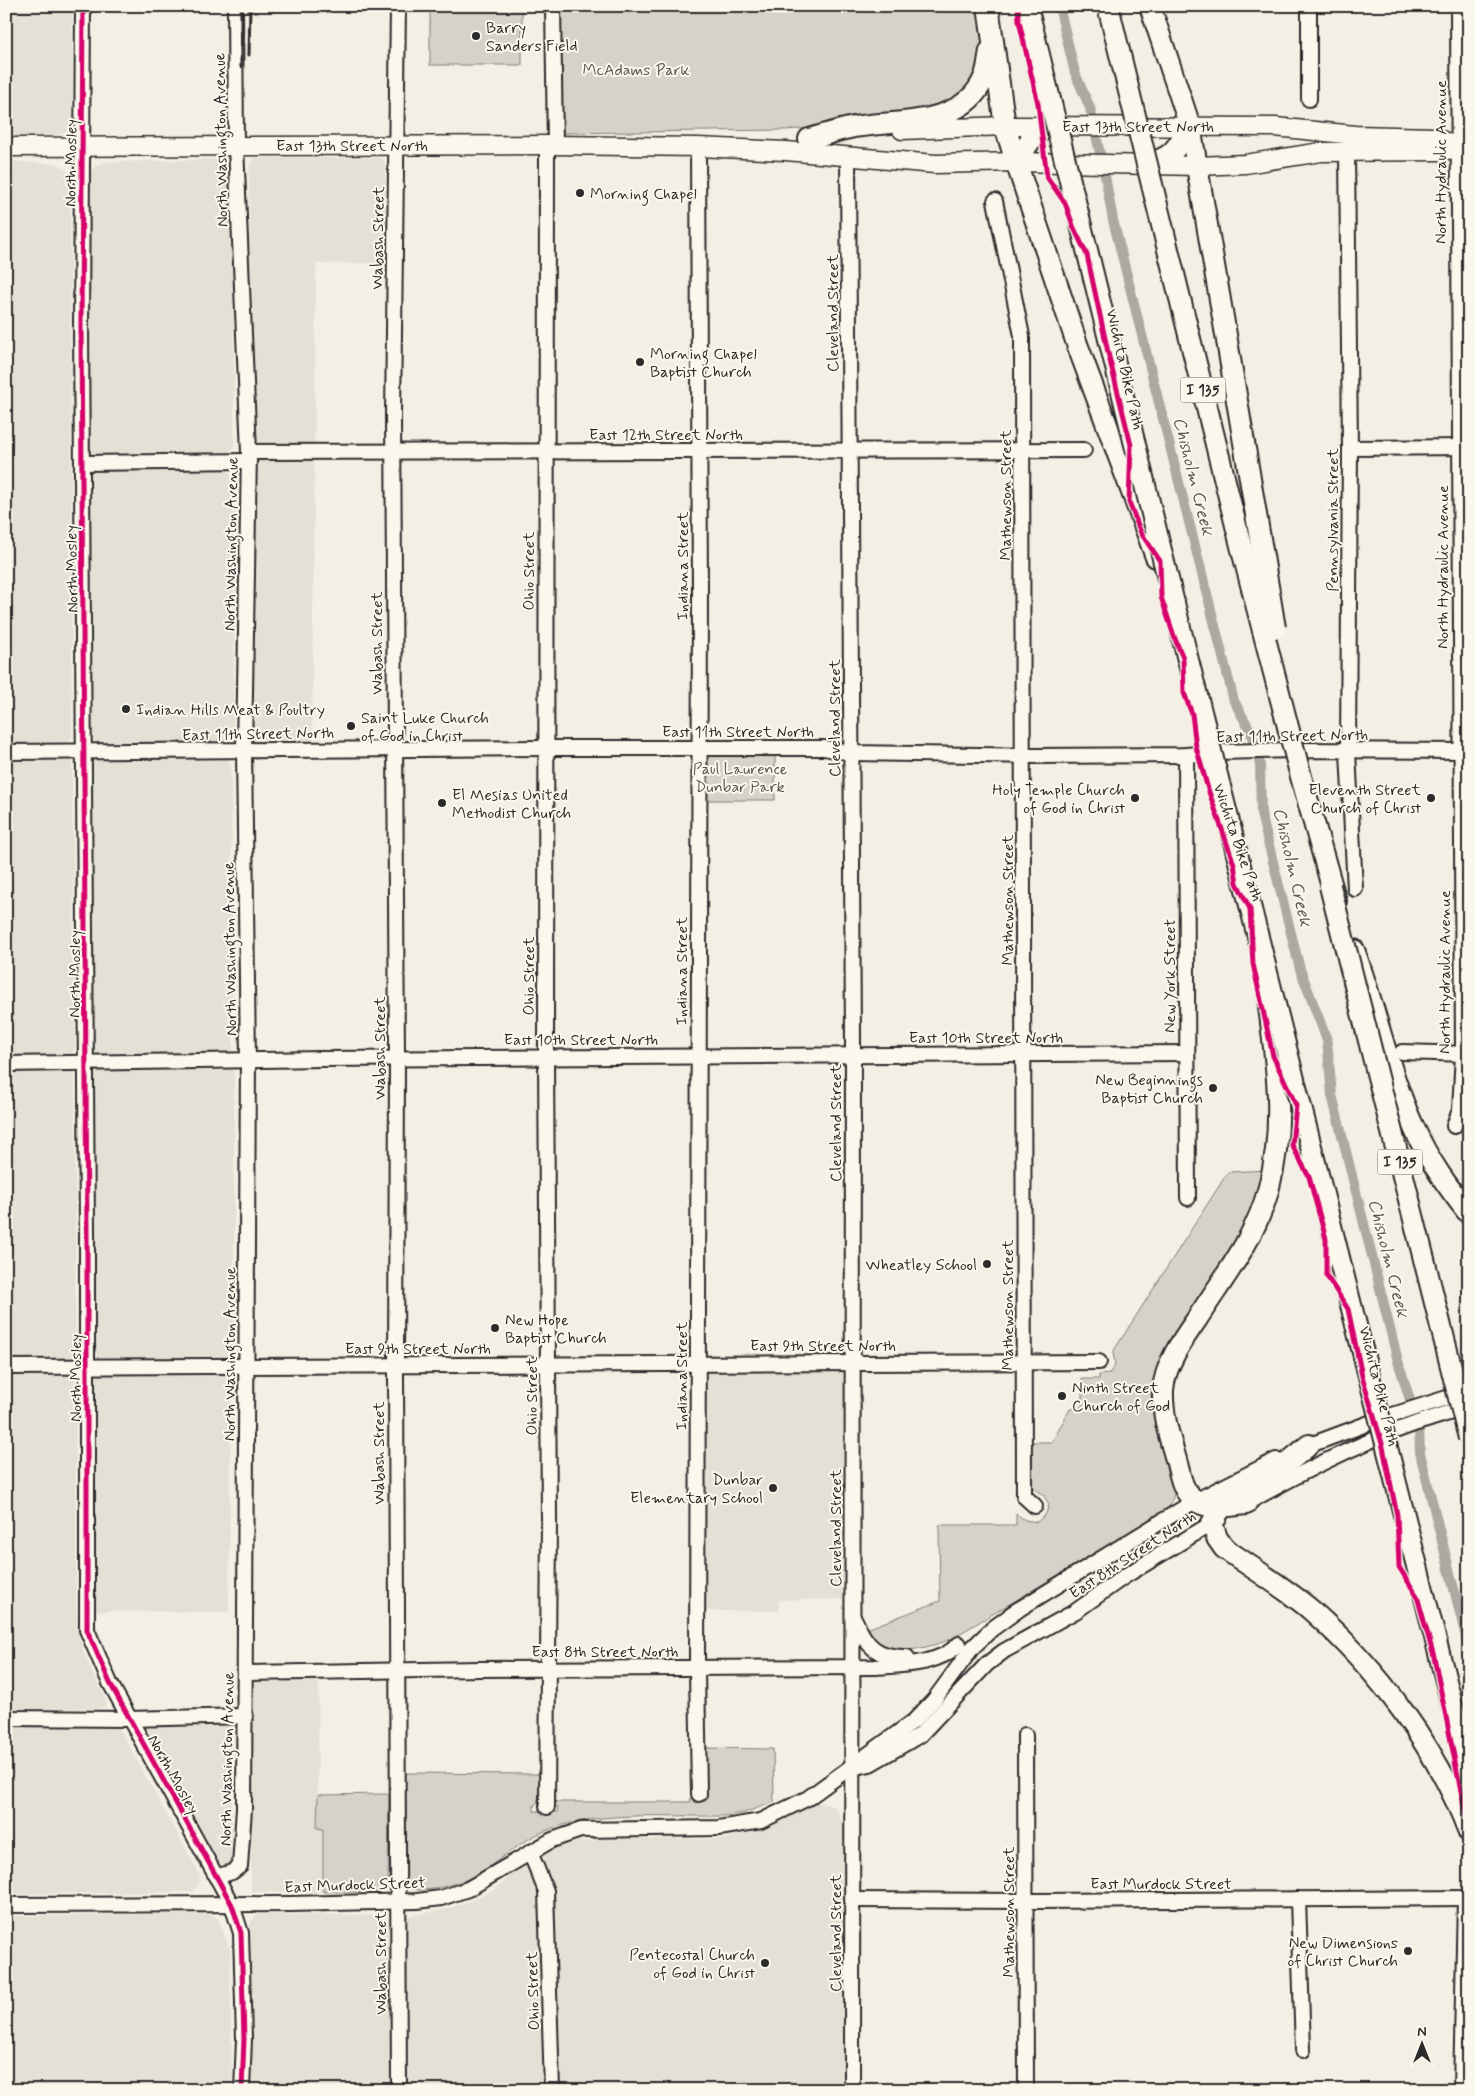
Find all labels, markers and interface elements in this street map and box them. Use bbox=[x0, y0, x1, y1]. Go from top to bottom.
place label: Barry Sanders Field bbox=[486, 18, 578, 57]
marker: Barry Sanders Field bbox=[470, 30, 482, 42]
street label: North Washington Avenue bbox=[209, 52, 235, 227]
park label: McAdams Park bbox=[583, 60, 689, 81]
street label: North Hydraulic Avenue bbox=[1431, 80, 1452, 244]
street label: East 13th Street North bbox=[1062, 117, 1214, 138]
street label: North Mosley bbox=[60, 119, 83, 207]
street label: East 13th Street North bbox=[276, 136, 428, 157]
place label: Morning Chapel bbox=[590, 184, 697, 206]
street label: Wabash Street bbox=[367, 186, 390, 290]
marker: Morning Chapel bbox=[574, 187, 586, 199]
street label: Cleveland Street bbox=[823, 253, 844, 372]
street label: Wichita Bike Path bbox=[1100, 307, 1149, 432]
place label: Morning Chapel Baptist Church bbox=[650, 344, 757, 383]
marker: Morning Chapel Baptist Church bbox=[634, 356, 646, 368]
road number: I 135 bbox=[1180, 378, 1226, 402]
water label: Chisholm Creek bbox=[1167, 415, 1220, 539]
street label: East 12th Street North bbox=[589, 425, 743, 446]
street label: Mathewson Street bbox=[996, 429, 1017, 561]
street label: Pennsylvania Street bbox=[1323, 448, 1344, 592]
street label: North Washington Avenue bbox=[219, 456, 245, 631]
street label: North Hydraulic Avenue bbox=[1433, 485, 1454, 649]
street label: Indiana Street bbox=[673, 511, 694, 620]
street label: North Mosley bbox=[61, 525, 84, 613]
street label: Ohio Street bbox=[519, 531, 540, 610]
street label: Wabash Street bbox=[367, 591, 388, 695]
street label: Cleveland Street bbox=[825, 658, 846, 777]
place label: Indian Hills Meat & Poultry bbox=[136, 700, 325, 721]
marker: Indian Hills Meat & Poultry bbox=[120, 703, 132, 715]
place label: Saint Luke Church of God in Christ bbox=[361, 708, 489, 747]
marker: Saint Luke Church of God in Christ bbox=[345, 720, 357, 732]
street label: East 11th Street North bbox=[662, 722, 814, 743]
street label: East 11th Street North bbox=[182, 723, 334, 746]
street label: East 11th Street North bbox=[1216, 725, 1368, 748]
park label: Paul Laurence Dunbar Park bbox=[693, 759, 788, 798]
place label: Holy Temple Church of God in Christ bbox=[992, 780, 1125, 819]
place label: Eleventh Street Church of Christ bbox=[1309, 780, 1422, 819]
street label: Wichita Bike Path bbox=[1208, 781, 1268, 904]
place label: El Mesias United Methodist Church bbox=[452, 785, 571, 824]
marker: Holy Temple Church of God in Christ bbox=[1129, 792, 1141, 804]
marker: Eleventh Street Church of Christ bbox=[1425, 792, 1437, 804]
marker: El Mesias United Methodist Church bbox=[436, 797, 448, 809]
water label: Chisholm Creek bbox=[1267, 805, 1318, 930]
street label: Mathewson Street bbox=[998, 834, 1019, 966]
street label: North Washington Avenue bbox=[218, 861, 244, 1036]
street label: North Hydraulic Avenue bbox=[1435, 890, 1456, 1054]
street label: Indiana Street bbox=[672, 916, 693, 1025]
street label: New York Street bbox=[1160, 919, 1181, 1033]
street label: North Mosley bbox=[65, 930, 86, 1018]
street label: Ohio Street bbox=[519, 936, 540, 1015]
street label: Wabash Street bbox=[370, 996, 391, 1100]
street label: East 10th Street North bbox=[909, 1028, 1063, 1049]
street label: East 10th Street North bbox=[504, 1030, 658, 1051]
street label: Cleveland Street bbox=[826, 1063, 847, 1182]
place label: New Beginnings Baptist Church bbox=[1095, 1070, 1203, 1109]
marker: New Beginnings Baptist Church bbox=[1207, 1082, 1219, 1094]
road number: I 135 bbox=[1378, 1150, 1422, 1174]
water label: Chisholm Creek bbox=[1362, 1197, 1415, 1321]
street label: Mathewson Street bbox=[998, 1239, 1019, 1371]
place label: Wheatley School bbox=[866, 1255, 977, 1276]
marker: Wheatley School bbox=[981, 1258, 993, 1270]
street label: North Washington Avenue bbox=[220, 1266, 242, 1441]
place label: New Hope Baptist Church bbox=[505, 1310, 607, 1349]
street label: Indiana Street bbox=[672, 1321, 693, 1430]
marker: New Hope Baptist Church bbox=[489, 1322, 501, 1334]
street label: Wichita Bike Path bbox=[1353, 1324, 1404, 1449]
street label: North Mosley bbox=[66, 1334, 87, 1422]
street label: East 9th Street North bbox=[750, 1336, 896, 1357]
street label: East 9th Street North bbox=[345, 1339, 491, 1360]
street label: Ohio Street bbox=[522, 1356, 543, 1435]
place label: Ninth Street Church of God bbox=[1072, 1378, 1170, 1417]
marker: Ninth Street Church of God bbox=[1056, 1390, 1068, 1402]
street label: Wabash Street bbox=[369, 1401, 390, 1505]
street label: Cleveland Street bbox=[826, 1468, 847, 1587]
place label: Dunbar Elementary School bbox=[630, 1470, 763, 1509]
marker: Dunbar Elementary School bbox=[767, 1482, 779, 1494]
street label: East 8th Street North bbox=[1065, 1506, 1200, 1604]
street label: East 8th Street North bbox=[531, 1642, 679, 1663]
street label: North Washington Avenue bbox=[215, 1671, 241, 1846]
street label: North Mosley bbox=[142, 1731, 203, 1818]
street label: Mathewson Street bbox=[999, 1846, 1020, 1978]
street label: East Murdock Street bbox=[284, 1873, 427, 1898]
street label: Cleveland Street bbox=[826, 1873, 847, 1992]
street label: East Murdock Street bbox=[1090, 1874, 1232, 1895]
street label: Wabash Street bbox=[371, 1911, 392, 2015]
place label: New Dimensions of Christ Church bbox=[1288, 1933, 1398, 1972]
place label: Pentecostal Church of God in Christ bbox=[629, 1945, 755, 1984]
marker: New Dimensions of Christ Church bbox=[1402, 1945, 1414, 1957]
street label: Ohio Street bbox=[522, 1951, 545, 2031]
marker: Pentecostal Church of God in Christ bbox=[759, 1957, 771, 1969]
north arrow bbox=[1398, 2018, 1448, 2068]
text: N bbox=[1417, 2023, 1427, 2041]

